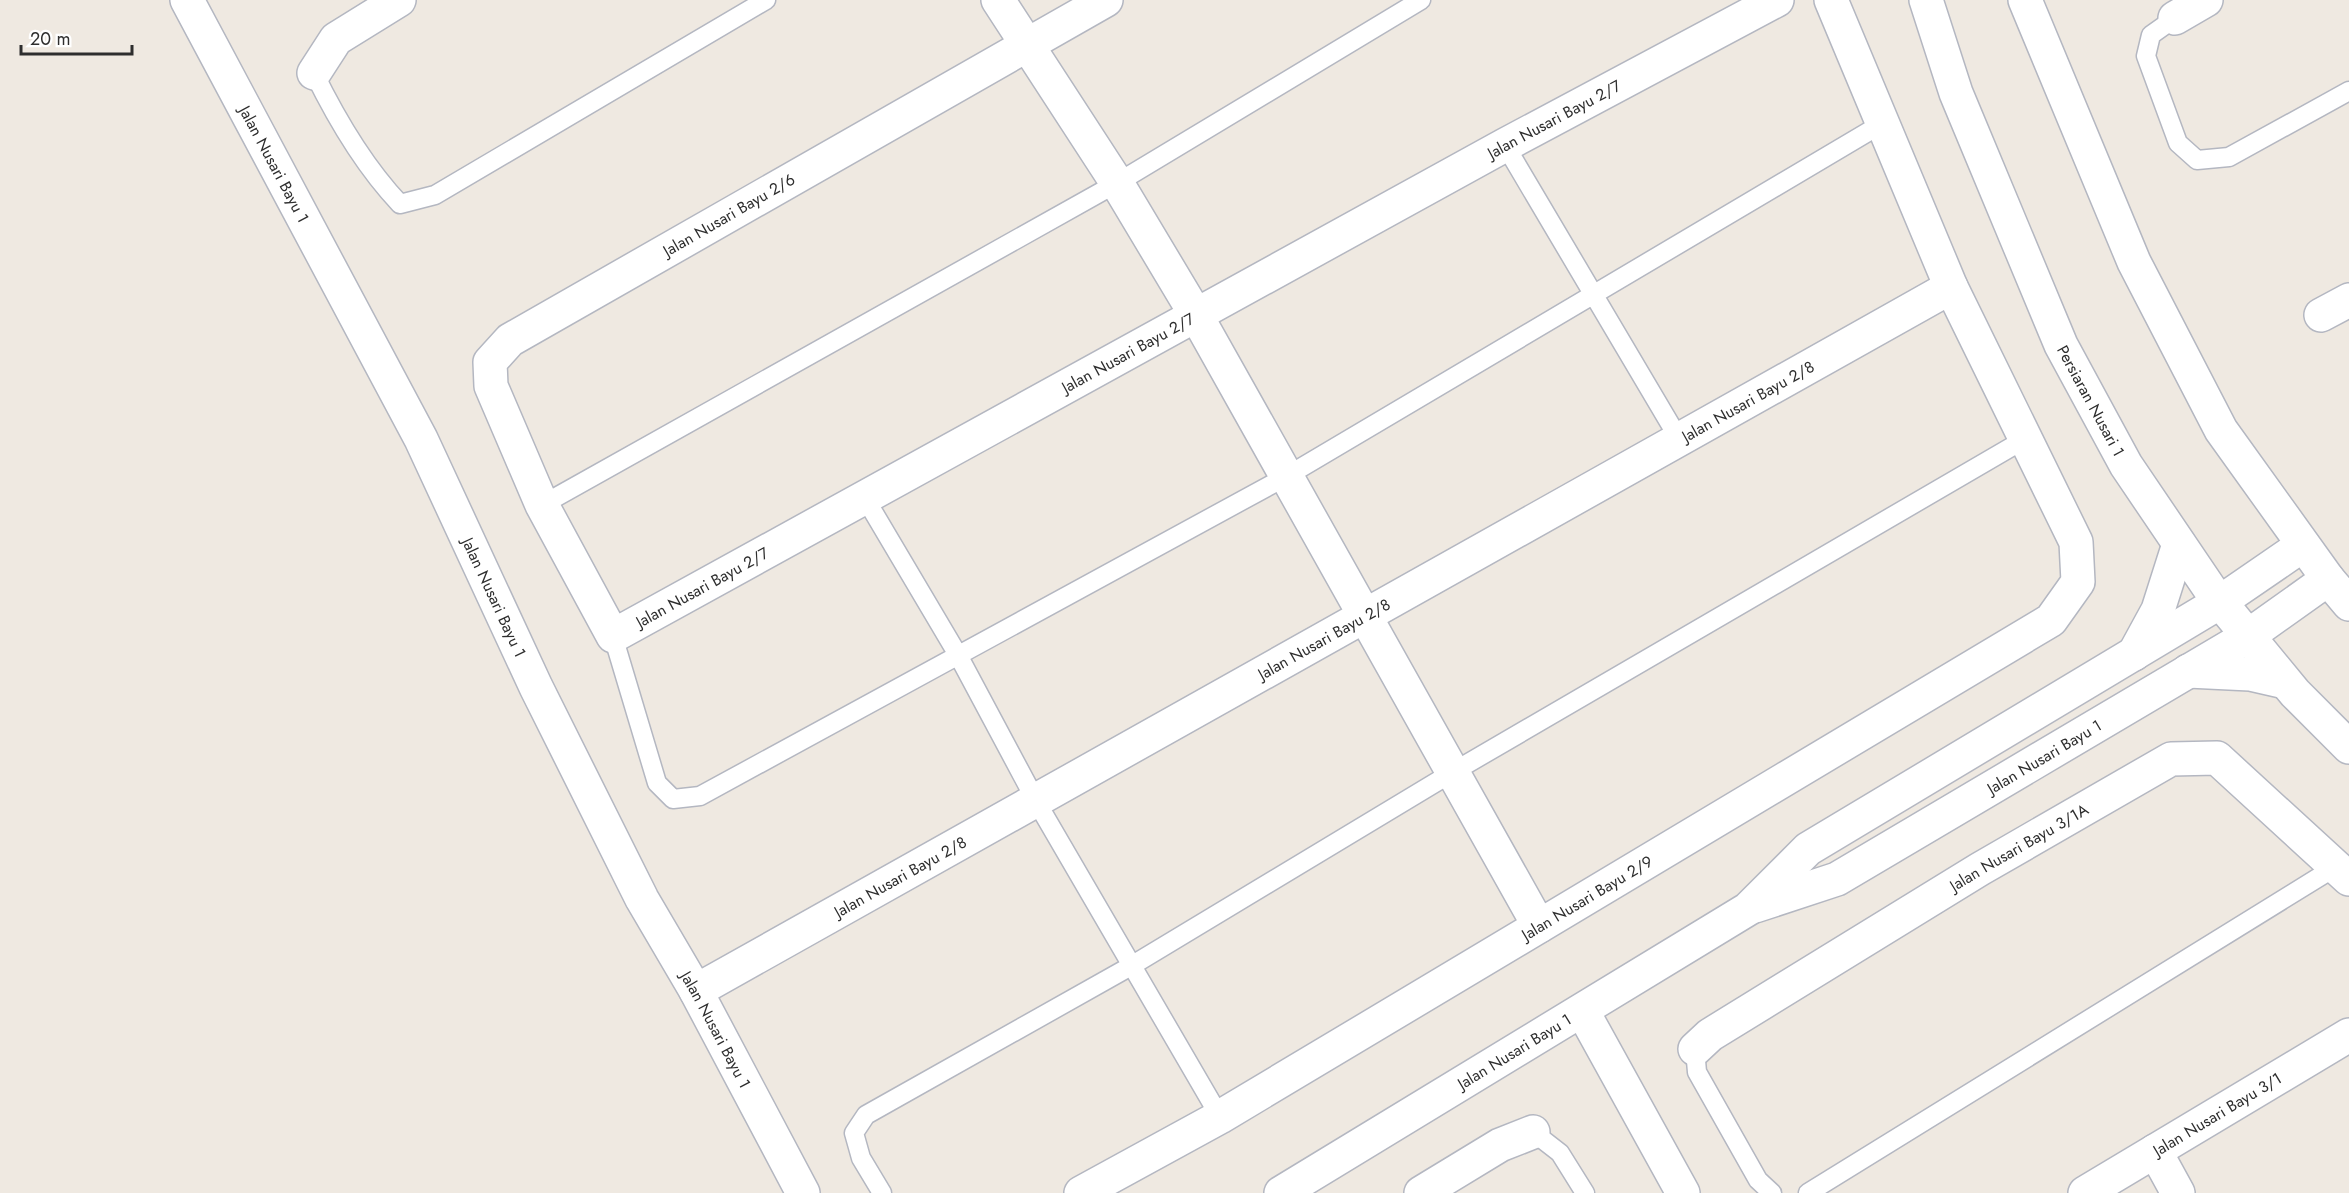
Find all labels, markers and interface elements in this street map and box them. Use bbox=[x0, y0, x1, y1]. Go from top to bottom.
scale bar bbox=[21, 18, 132, 56]
text: 20 m bbox=[30, 26, 70, 52]
street label: Jalan Nusari Bayu 2/7 bbox=[1481, 74, 1625, 165]
street label: Jalan Nusari Bayu 1 bbox=[233, 100, 315, 227]
street label: Jalan Nusari Bayu 2/6 bbox=[657, 168, 799, 263]
street label: Jalan Nusari Bayu 2/7 bbox=[1056, 307, 1199, 399]
street label: Persiaran Nusari 1 bbox=[2052, 341, 2131, 460]
street label: Jalan Nusari Bayu 2/8 bbox=[1676, 355, 1818, 448]
street label: Jalan Nusari Bayu 1 bbox=[456, 532, 532, 661]
street label: Jalan Nusari Bayu 2/7 bbox=[630, 541, 773, 634]
street label: Jalan Nusari Bayu 2/8 bbox=[1252, 592, 1394, 686]
street label: Jalan Nusari Bayu 1 bbox=[1981, 714, 2106, 800]
street label: Jalan Nusari Bayu 3/1A bbox=[1943, 797, 2093, 898]
street label: Jalan Nusari Bayu 2/8 bbox=[828, 830, 970, 924]
street label: Jalan Nusari Bayu 2/9 bbox=[1515, 849, 1657, 947]
street label: Jalan Nusari Bayu 1 bbox=[674, 965, 757, 1092]
street label: Jalan Nusari Bayu 1 bbox=[1451, 1008, 1576, 1096]
street label: Jalan Nusari Bayu 3/1 bbox=[2147, 1066, 2286, 1162]

